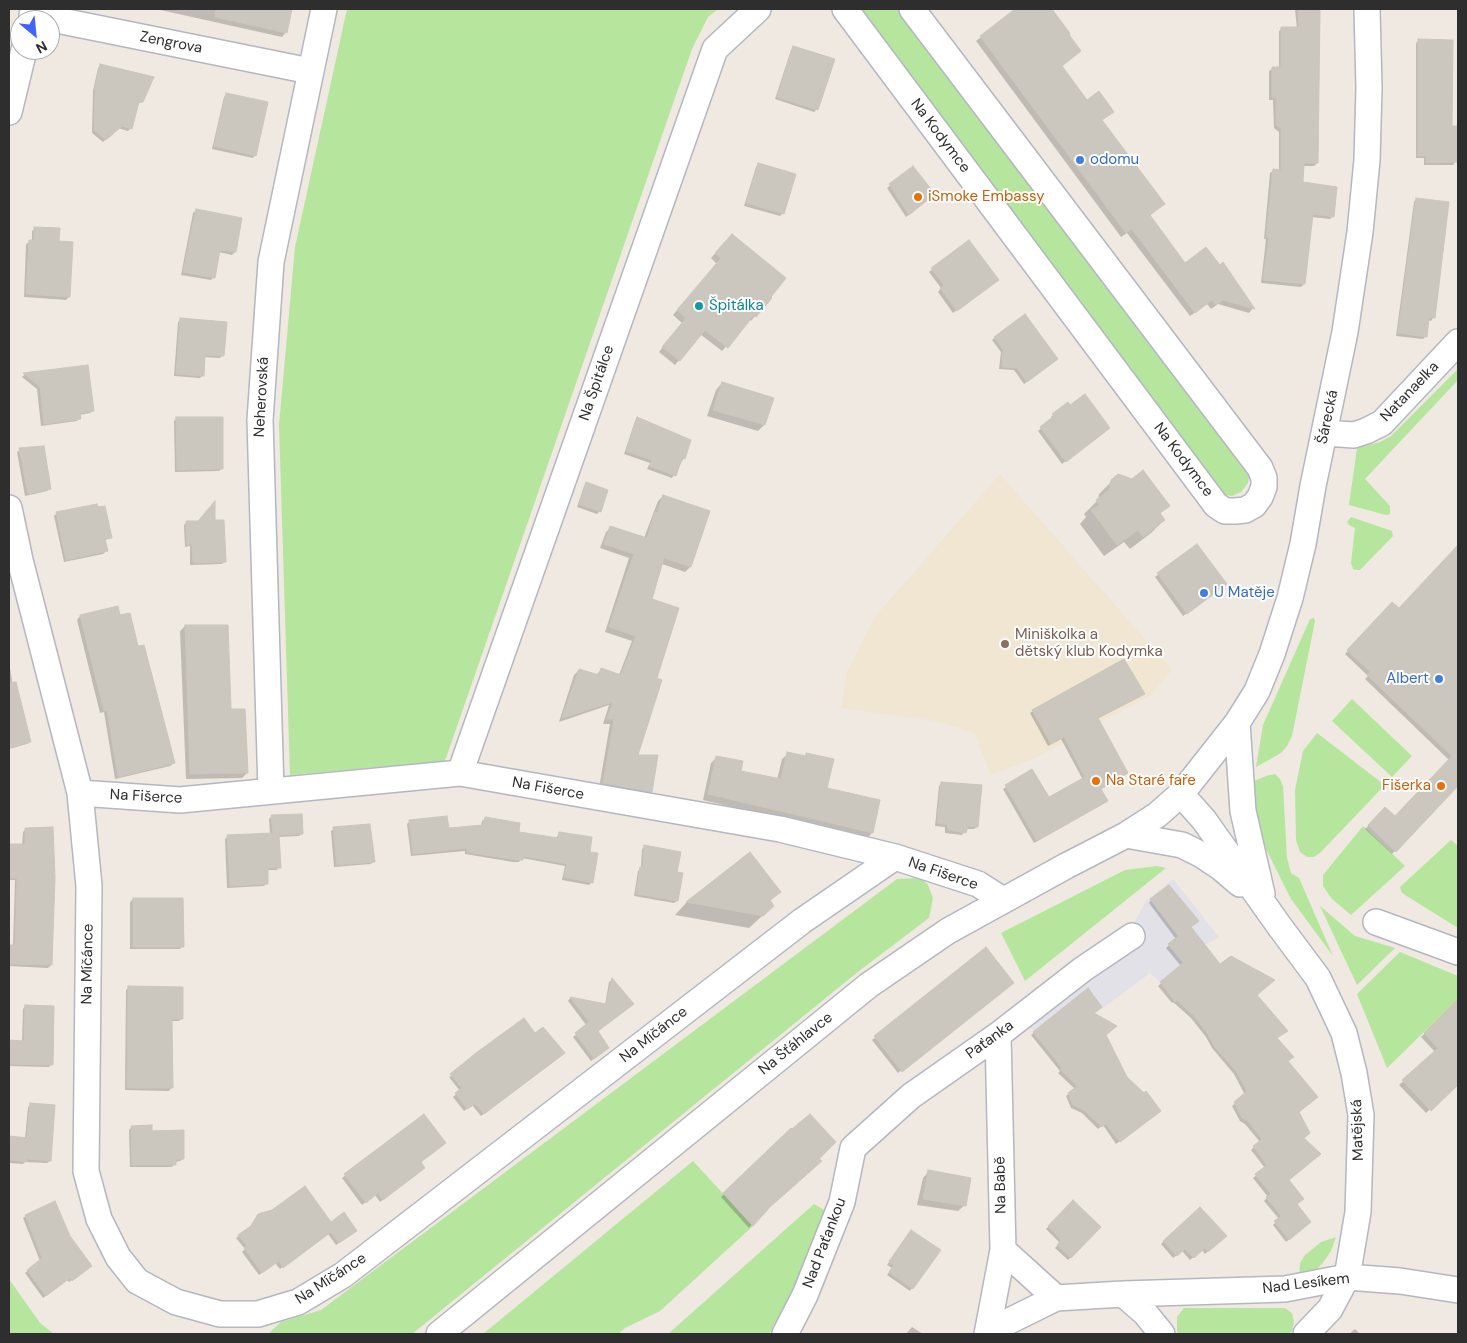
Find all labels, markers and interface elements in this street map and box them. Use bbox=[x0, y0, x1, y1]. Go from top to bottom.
north arrow bbox=[10, 10, 60, 60]
street label: Zengrova bbox=[138, 28, 204, 58]
text: N bbox=[33, 37, 50, 58]
street label: Na Kodymce bbox=[906, 95, 974, 177]
place label: odomu bbox=[1090, 151, 1139, 169]
marker: odomu bbox=[1074, 154, 1086, 166]
place label: iSmoke Embassy bbox=[928, 188, 1045, 206]
marker: iSmoke Embassy bbox=[912, 191, 924, 203]
place label: Špitálka bbox=[709, 297, 764, 315]
marker: Špitálka bbox=[693, 300, 705, 312]
street label: Na Špitálce bbox=[576, 343, 618, 423]
street label: Neherovská bbox=[251, 356, 273, 438]
street label: Natanaelka bbox=[1377, 358, 1443, 426]
street label: Šárecká bbox=[1313, 388, 1343, 446]
street label: Na Kodymce bbox=[1149, 419, 1217, 501]
place label: U Matěje bbox=[1214, 584, 1275, 602]
marker: U Matěje bbox=[1198, 587, 1210, 599]
place label: Miniškolka a dětský klub Kodymka bbox=[1015, 626, 1163, 661]
marker: Miniškolka a dětský klub Kodymka bbox=[999, 638, 1011, 650]
place label: Albert bbox=[1386, 670, 1429, 688]
marker: Albert bbox=[1433, 673, 1445, 685]
place label: Na Staré faře bbox=[1106, 772, 1196, 790]
street label: Na Fišerce bbox=[511, 774, 585, 804]
marker: Na Staré faře bbox=[1090, 775, 1102, 787]
place label: Fišerka bbox=[1382, 777, 1431, 795]
marker: Fišerka bbox=[1435, 780, 1447, 792]
street label: Na Fišerce bbox=[109, 786, 183, 808]
street label: Na Fišerce bbox=[906, 854, 980, 894]
street label: Na Míčánce bbox=[78, 923, 98, 1005]
street label: Na Míčánce bbox=[617, 1003, 691, 1067]
street label: Na Šťáhlavce bbox=[755, 1009, 837, 1079]
street label: Paťanka bbox=[963, 1017, 1017, 1063]
street label: Matějská bbox=[1348, 1099, 1368, 1161]
street label: Na Babě bbox=[991, 1156, 1011, 1214]
street label: Nad Paťankou bbox=[800, 1195, 850, 1291]
street label: Na Míčánce bbox=[292, 1249, 370, 1309]
street label: Nad Lesíkem bbox=[1261, 1270, 1351, 1298]

